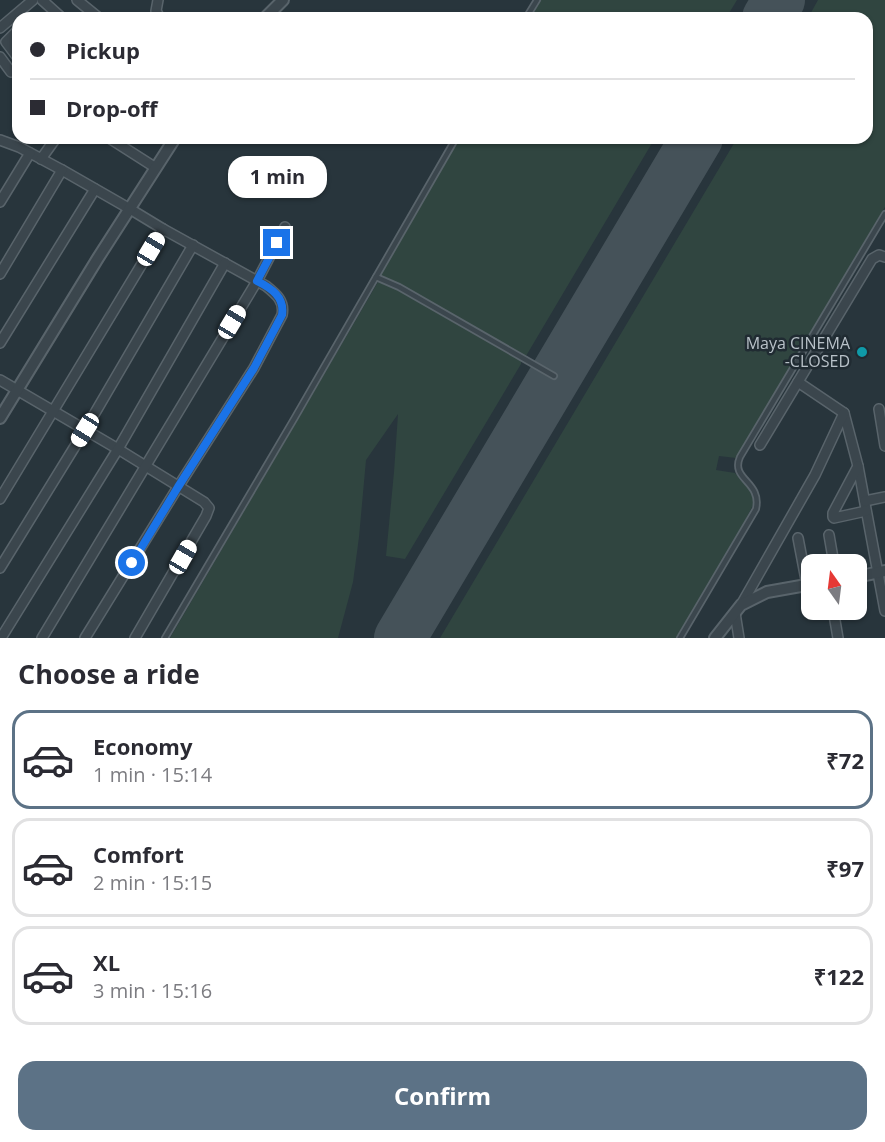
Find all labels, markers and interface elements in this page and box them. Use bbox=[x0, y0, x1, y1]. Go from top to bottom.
text: Pickup bbox=[66, 35, 140, 65]
text: Drop-off bbox=[66, 93, 158, 123]
callout: 1 min bbox=[228, 156, 326, 198]
text: 1 min bbox=[250, 163, 305, 190]
car bbox=[134, 229, 168, 269]
route end bbox=[263, 229, 290, 256]
car bbox=[215, 302, 249, 342]
place label: Maya CINEMA -CLOSED bbox=[746, 332, 851, 372]
marker: Maya CINEMA -CLOSED bbox=[855, 345, 869, 359]
car bbox=[68, 410, 102, 450]
car bbox=[166, 537, 200, 577]
route start bbox=[118, 549, 145, 576]
north arrow bbox=[801, 554, 867, 620]
map controls bbox=[801, 554, 867, 620]
text: Choose a ride bbox=[18, 655, 200, 692]
text: Economy bbox=[93, 731, 192, 761]
icon: car bbox=[21, 733, 75, 787]
text: ₹72 bbox=[826, 745, 864, 775]
text: 1 min · 15:14 bbox=[93, 761, 212, 788]
text: Comfort bbox=[93, 839, 184, 869]
icon: car bbox=[21, 841, 75, 895]
text: ₹97 bbox=[826, 853, 864, 883]
text: 2 min · 15:15 bbox=[93, 869, 212, 896]
text: XL bbox=[93, 947, 120, 977]
icon: car bbox=[21, 949, 75, 1003]
text: ₹122 bbox=[814, 961, 864, 991]
text: 3 min · 15:16 bbox=[93, 977, 212, 1004]
button: Confirm bbox=[18, 1061, 867, 1130]

